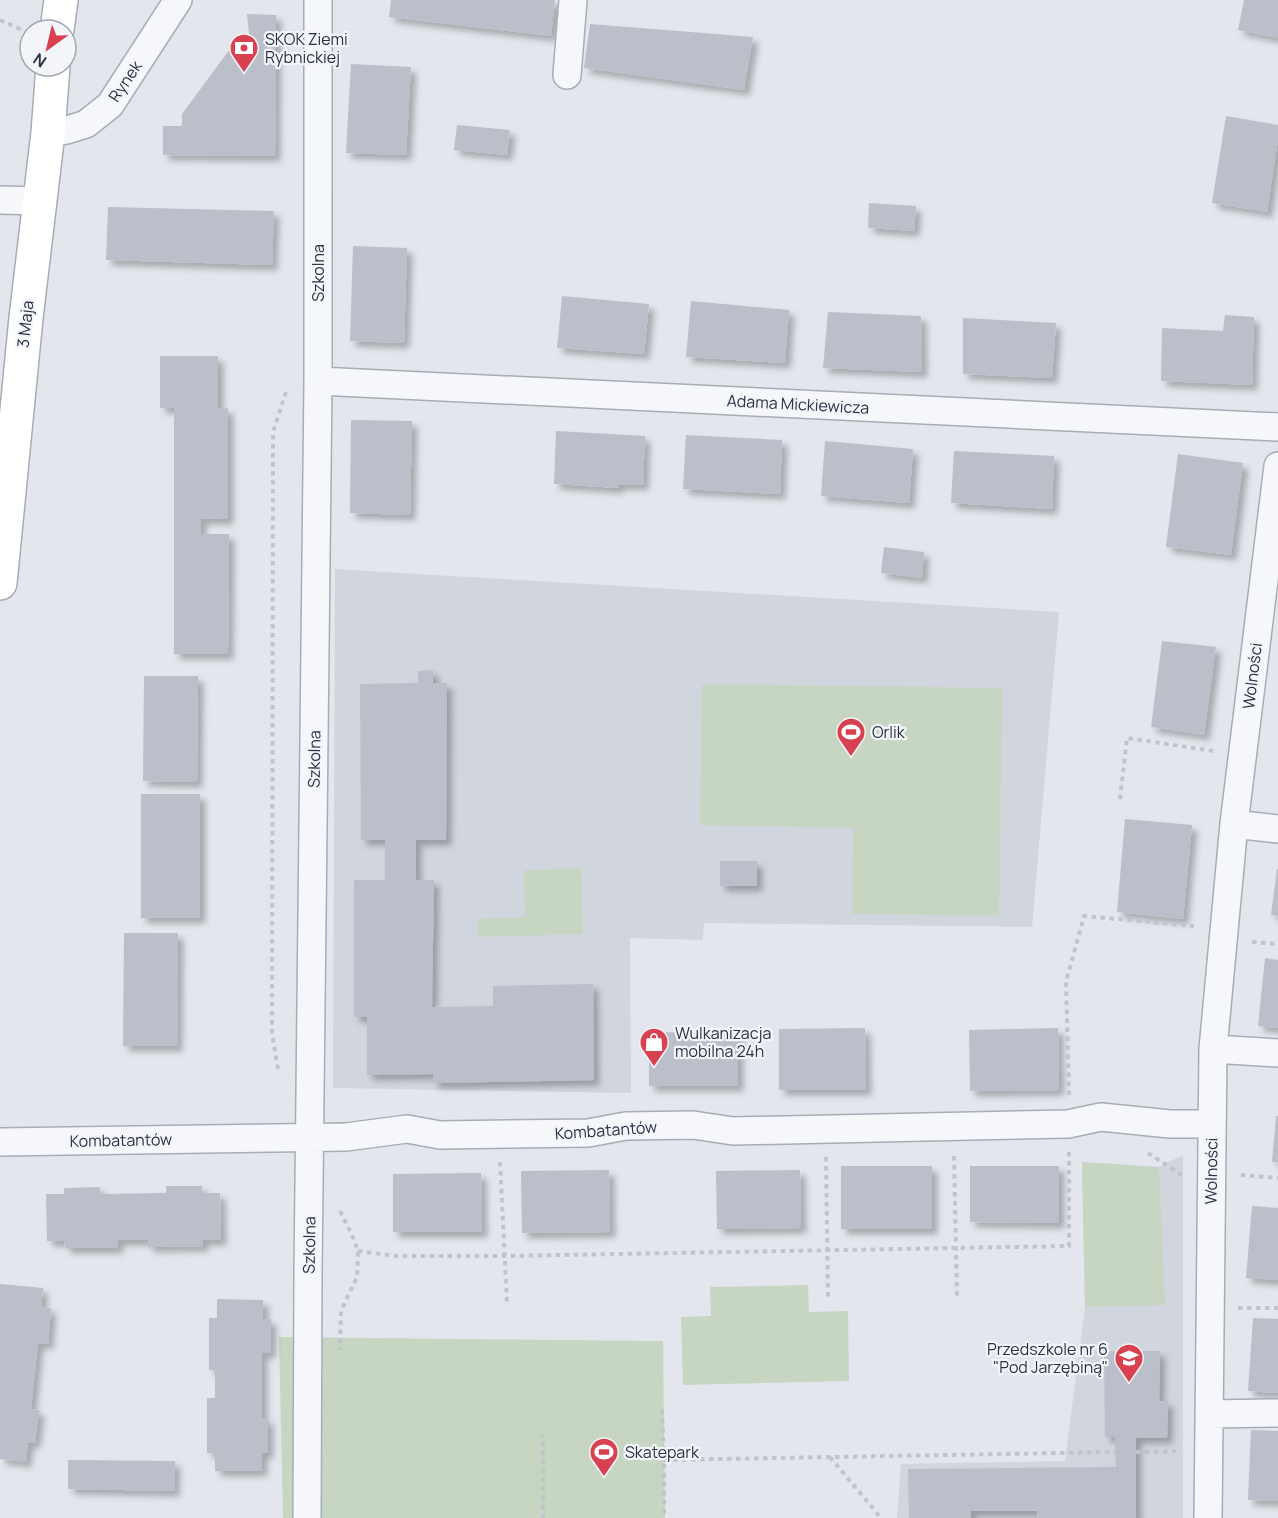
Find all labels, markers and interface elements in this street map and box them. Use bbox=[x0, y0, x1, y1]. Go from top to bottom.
north arrow bbox=[18, 18, 78, 78]
place label: SKOK Ziemi Rybnickiej bbox=[265, 28, 348, 68]
bank icon: SKOK Ziemi Rybnickiej bbox=[228, 32, 260, 74]
text: N bbox=[29, 48, 51, 73]
street label: Rynek bbox=[103, 55, 147, 106]
street label: Szkolna bbox=[307, 244, 329, 302]
street label: 3 Maja bbox=[12, 299, 38, 349]
street label: Adama Mickiewicza bbox=[726, 389, 870, 419]
street label: Wolności bbox=[1237, 642, 1267, 710]
sports icon: Orlik bbox=[835, 716, 867, 758]
place label: Orlik bbox=[872, 721, 906, 743]
street label: Szkolna bbox=[302, 730, 326, 788]
place label: Wulkanizacja mobilna 24h bbox=[675, 1022, 771, 1062]
shop icon: Wulkanizacja mobilna 24h bbox=[638, 1026, 670, 1068]
street label: Kombatantów bbox=[554, 1115, 658, 1145]
street label: Kombatantów bbox=[70, 1128, 172, 1152]
street label: Wolności bbox=[1199, 1137, 1223, 1205]
street label: Szkolna bbox=[297, 1216, 321, 1274]
place label: Przedszkole nr 6 "Pod Jarzębiną" bbox=[987, 1338, 1108, 1378]
school or university icon: Przedszkole nr 6 "Pod Jarzębiną" bbox=[1113, 1342, 1145, 1384]
sports icon: Skatepark bbox=[588, 1436, 620, 1478]
place label: Skatepark bbox=[625, 1441, 700, 1463]

